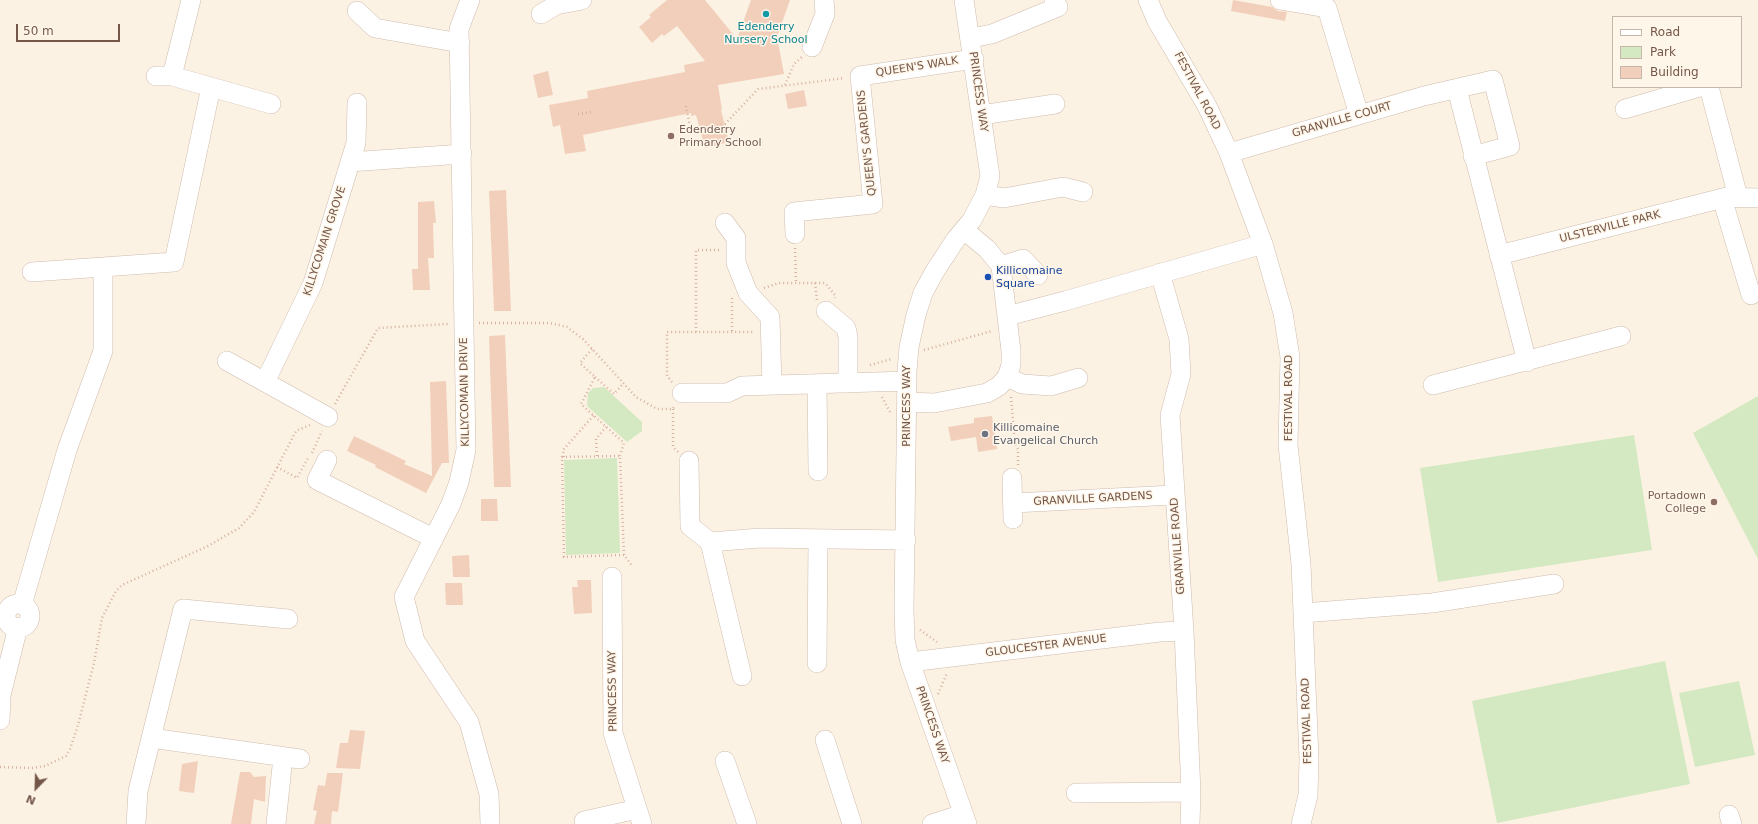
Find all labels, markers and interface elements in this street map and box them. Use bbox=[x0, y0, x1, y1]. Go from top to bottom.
marker: Edenderry Nursery School bbox=[761, 9, 771, 19]
scale bar bbox=[18, 16, 122, 42]
legend bbox=[1612, 16, 1742, 88]
place label: Edenderry Nursery School bbox=[724, 20, 808, 46]
text: 50 m bbox=[23, 24, 54, 38]
text: Road bbox=[1650, 25, 1680, 39]
text: Park bbox=[1650, 45, 1676, 59]
street label: FESTIVAL ROAD bbox=[1171, 50, 1223, 132]
street label: PRINCESS WAY bbox=[966, 51, 990, 133]
street label: QUEEN'S WALK bbox=[875, 54, 959, 80]
text: Building bbox=[1650, 65, 1699, 79]
street label: QUEEN'S GARDENS bbox=[855, 89, 879, 197]
street label: GRANVILLE COURT bbox=[1291, 99, 1393, 141]
place label: Edenderry Primary School bbox=[679, 123, 762, 149]
marker: Edenderry Primary School bbox=[666, 131, 676, 141]
street label: KILLYCOMAIN GROVE bbox=[301, 184, 349, 298]
street label: ULSTERVILLE PARK bbox=[1558, 208, 1662, 246]
place label: Killicomaine Square bbox=[996, 264, 1062, 290]
marker: Killicomaine Square bbox=[983, 272, 993, 282]
street label: KILLYCOMAIN DRIVE bbox=[457, 337, 473, 447]
street label: FESTIVAL ROAD bbox=[1282, 355, 1296, 441]
street label: PRINCESS WAY bbox=[900, 365, 914, 447]
place label: Killicomaine Evangelical Church bbox=[993, 421, 1098, 447]
marker: Killicomaine Evangelical Church bbox=[980, 429, 990, 439]
street label: GRANVILLE GARDENS bbox=[1033, 489, 1153, 509]
place label: Portadown College bbox=[1648, 489, 1706, 515]
street label: GRANVILLE ROAD bbox=[1168, 497, 1188, 595]
marker: Portadown College bbox=[1709, 497, 1719, 507]
street label: GLOUCESTER AVENUE bbox=[985, 632, 1107, 660]
street label: PRINCESS WAY bbox=[606, 650, 620, 732]
street label: FESTIVAL ROAD bbox=[1299, 678, 1315, 764]
street label: PRINCESS WAY bbox=[912, 684, 952, 766]
north arrow bbox=[16, 768, 56, 808]
text: N bbox=[24, 792, 38, 807]

